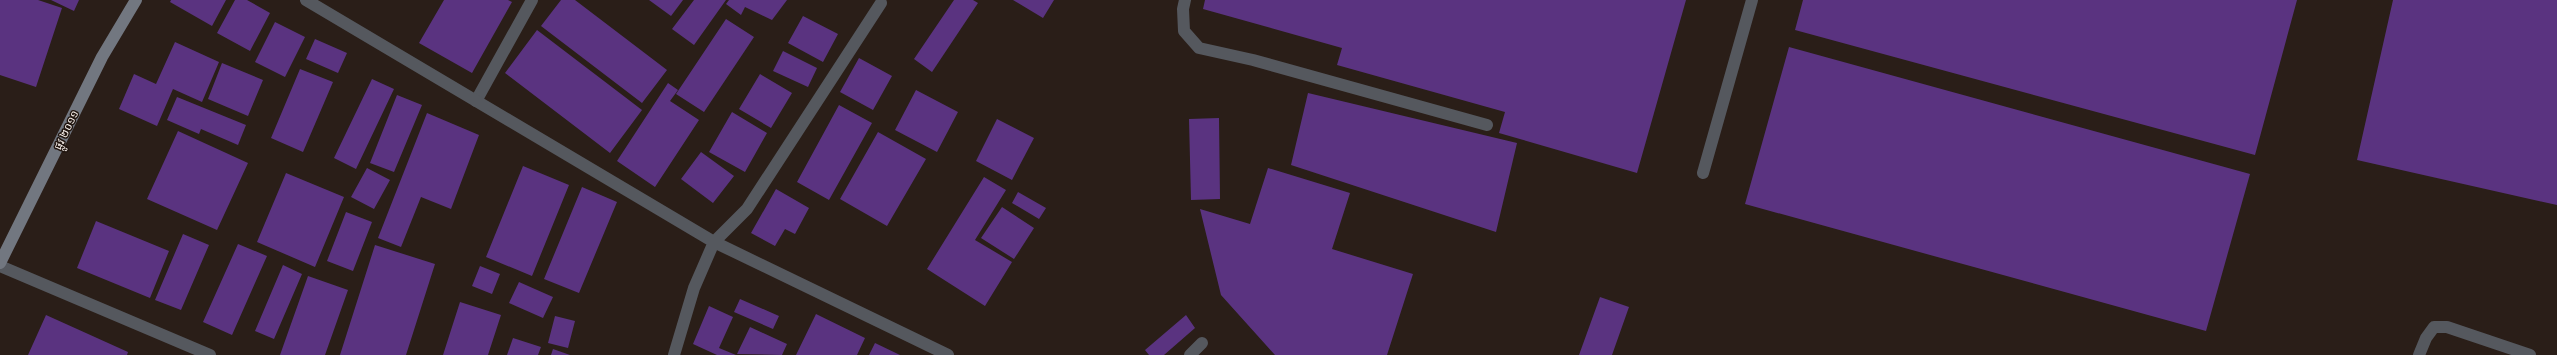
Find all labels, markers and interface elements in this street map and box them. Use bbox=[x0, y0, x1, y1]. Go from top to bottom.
street label: ផ្លូវ ២០១១ bbox=[51, 108, 84, 154]

